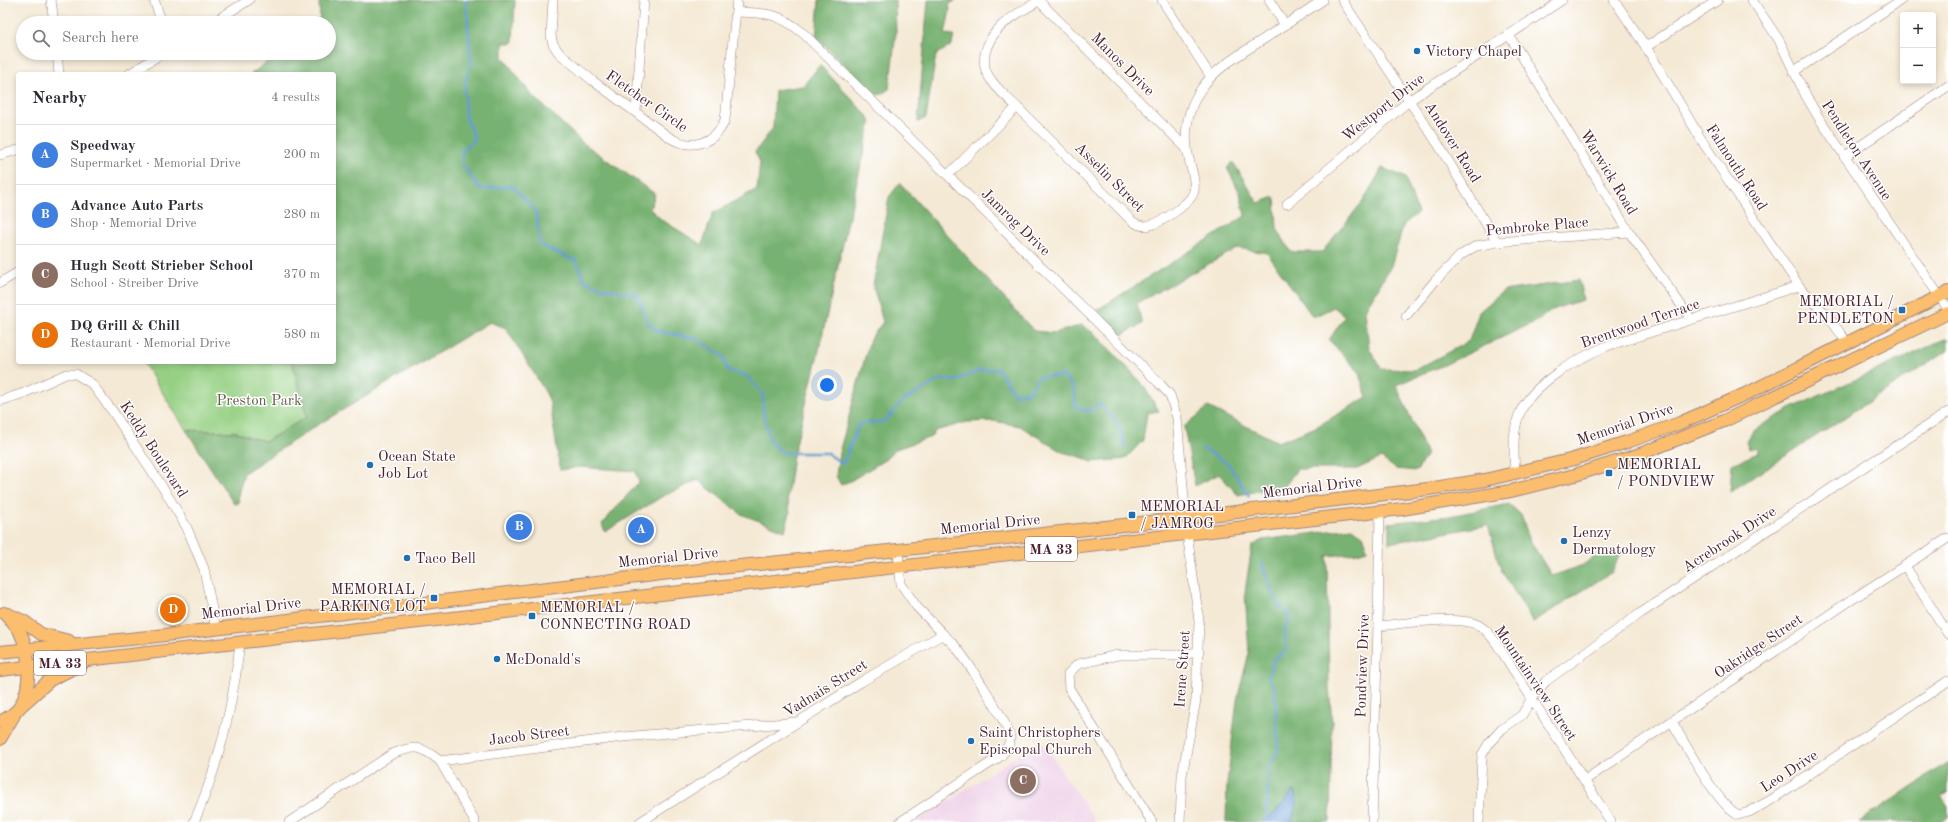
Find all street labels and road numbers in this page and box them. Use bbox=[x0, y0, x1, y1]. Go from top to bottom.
street label: Manos Drive bbox=[1088, 31, 1156, 100]
street label: Fletcher Circle bbox=[603, 69, 690, 136]
street label: Westport Drive bbox=[1340, 71, 1428, 145]
street label: Pendleton Avenue bbox=[1818, 98, 1894, 204]
street label: Andover Road bbox=[1421, 100, 1483, 186]
street label: Falmouth Road bbox=[1702, 122, 1769, 214]
street label: Warwick Road bbox=[1577, 128, 1639, 218]
street label: Asselin Street bbox=[1071, 140, 1147, 216]
street label: Jamrog Drive bbox=[978, 187, 1052, 260]
street label: Pembroke Place bbox=[1485, 216, 1589, 239]
street label: Brentwood Terrace bbox=[1579, 297, 1702, 352]
street label: Keddy Boulevard bbox=[116, 399, 190, 501]
street label: Memorial Drive bbox=[1575, 402, 1676, 449]
street label: Memorial Drive bbox=[1261, 475, 1363, 502]
street label: Acrebrook Drive bbox=[1681, 505, 1779, 576]
street label: Memorial Drive bbox=[939, 513, 1041, 538]
road number: MA 33 bbox=[1025, 537, 1077, 561]
street label: Memorial Drive bbox=[617, 546, 719, 571]
street label: Memorial Drive bbox=[200, 596, 302, 623]
street label: Oakridge Street bbox=[1712, 612, 1806, 682]
street label: Pondview Drive bbox=[1354, 614, 1373, 718]
street label: Mountainview Street bbox=[1491, 624, 1579, 744]
street label: Irene Street bbox=[1173, 630, 1194, 708]
road number: MA 33 bbox=[34, 651, 86, 675]
street label: Vadnais Street bbox=[781, 658, 870, 721]
street label: Jacob Street bbox=[488, 724, 570, 749]
street label: Leo Drive bbox=[1759, 748, 1821, 796]

